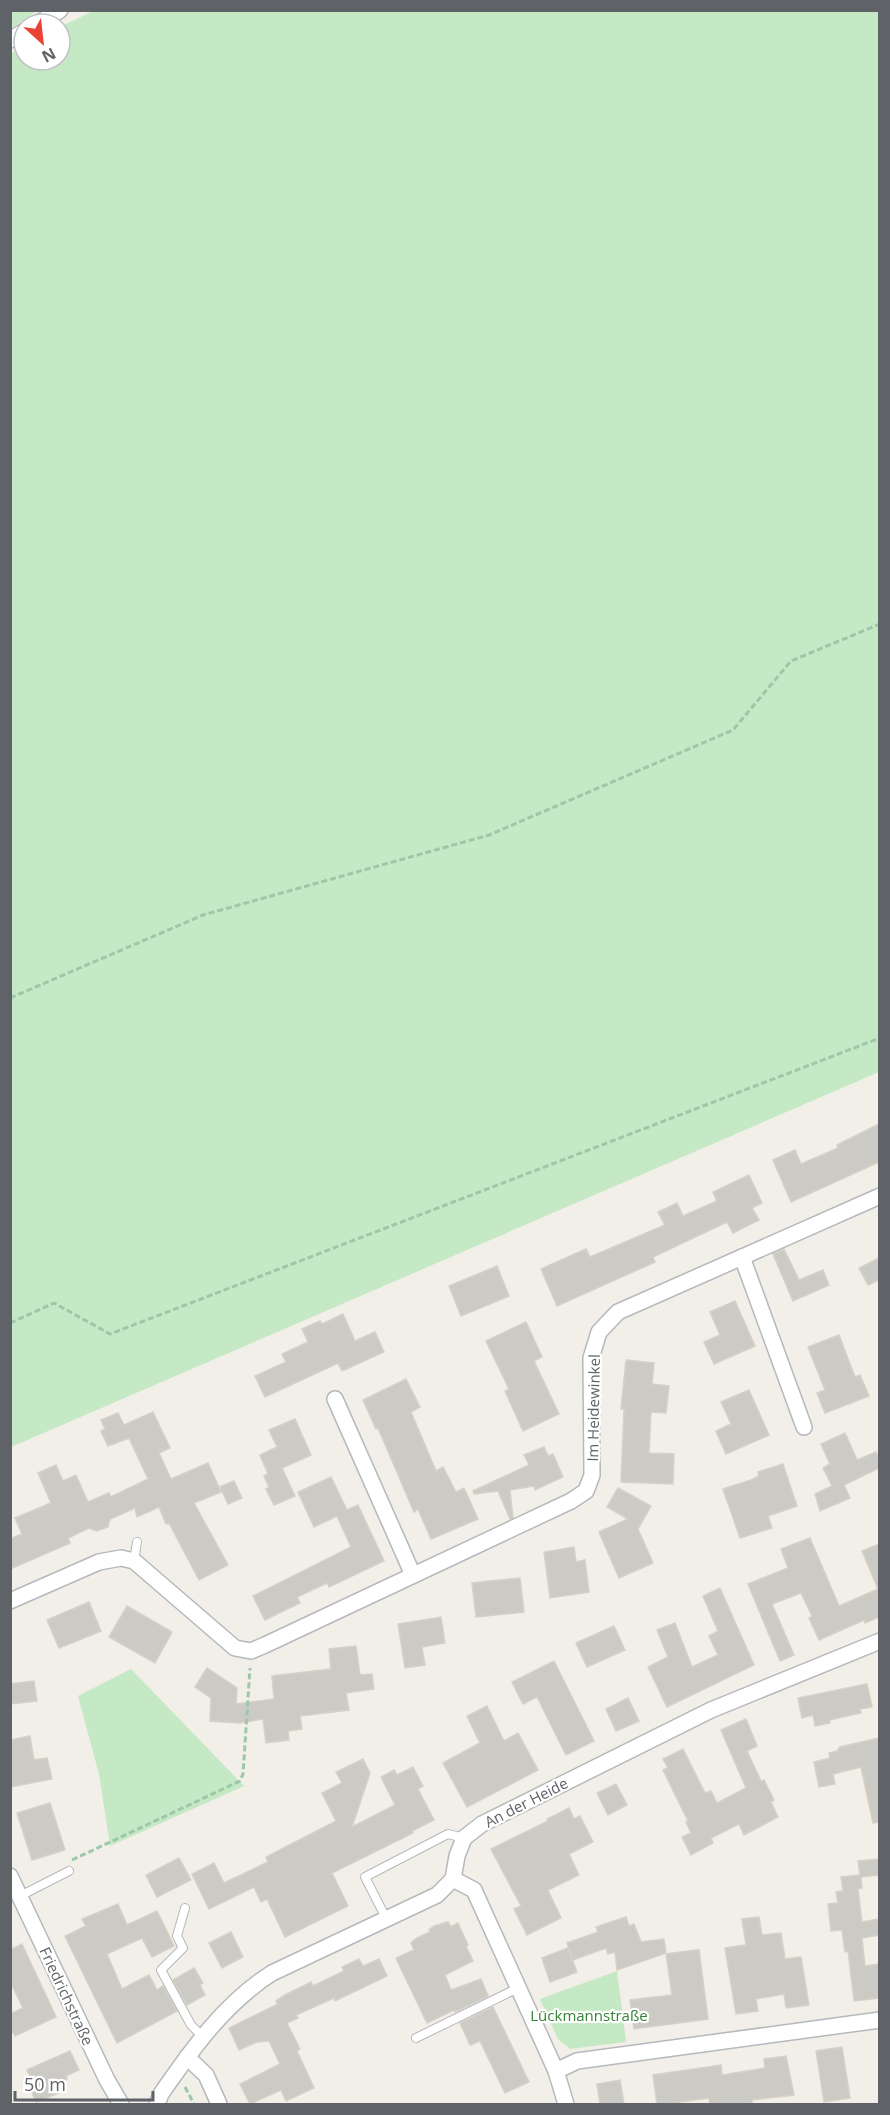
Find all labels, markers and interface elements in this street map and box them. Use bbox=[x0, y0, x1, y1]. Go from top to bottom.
north arrow bbox=[12, 12, 72, 72]
text: N bbox=[38, 43, 60, 68]
street label: Im Heidewinkel bbox=[582, 1354, 604, 1462]
street label: An der Heide bbox=[481, 1772, 571, 1832]
street label: Friedrichstraße bbox=[35, 1944, 99, 2048]
park label: Lückmannstraße bbox=[530, 2005, 648, 2025]
scale bar bbox=[15, 2064, 153, 2102]
text: 50 m bbox=[24, 2072, 66, 2096]

